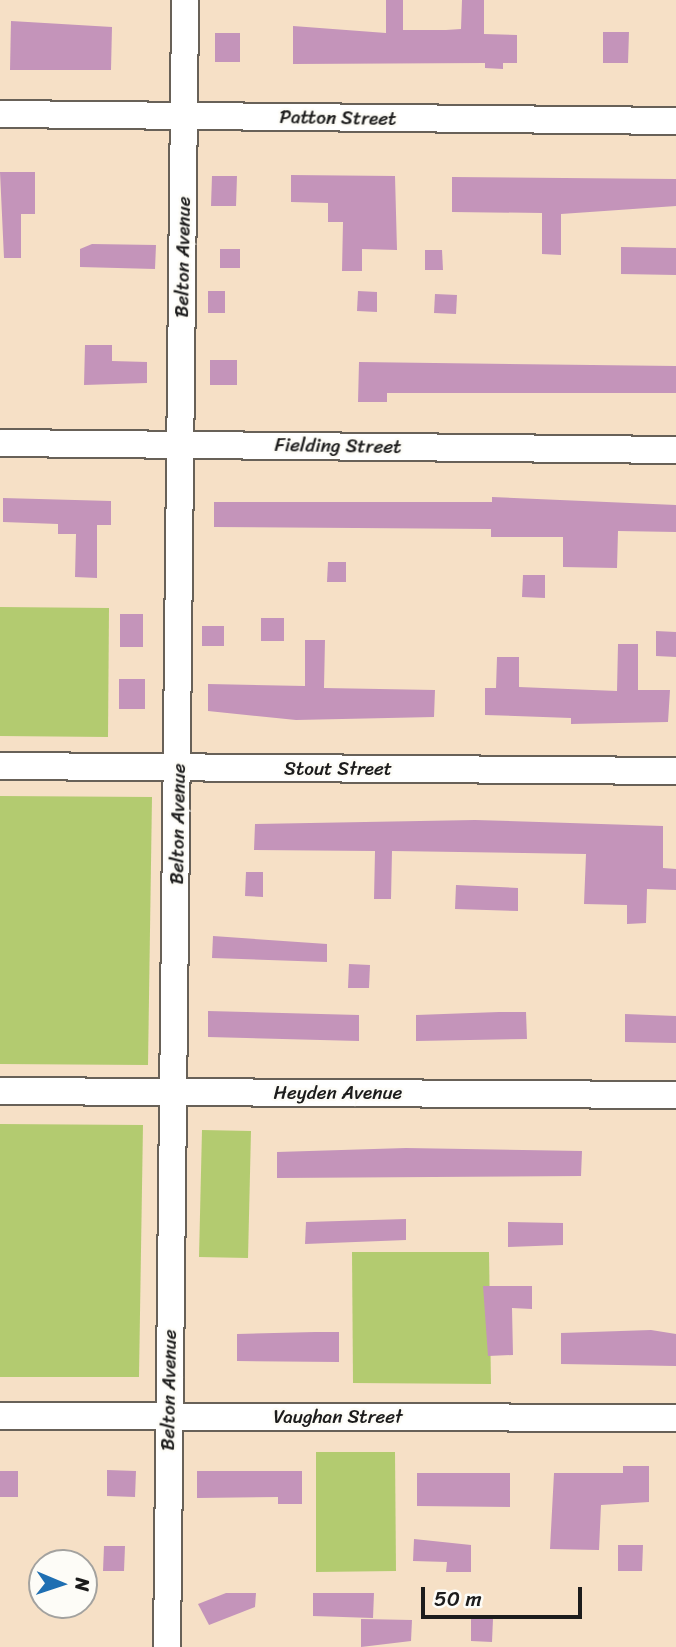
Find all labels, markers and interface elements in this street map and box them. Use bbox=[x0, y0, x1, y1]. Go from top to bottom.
street label: Patton Street bbox=[279, 106, 397, 130]
street label: Belton Avenue bbox=[171, 196, 195, 318]
street label: Fielding Street bbox=[275, 434, 401, 458]
street label: Stout Street bbox=[284, 758, 392, 780]
street label: Belton Avenue bbox=[166, 763, 190, 885]
street label: Heyden Avenue bbox=[274, 1082, 402, 1104]
street label: Belton Avenue bbox=[157, 1329, 181, 1451]
street label: Vaughan Street bbox=[273, 1406, 403, 1428]
north arrow bbox=[28, 1549, 98, 1619]
scale bar bbox=[424, 1574, 585, 1618]
text: N bbox=[66, 1578, 99, 1592]
text: 50 m bbox=[434, 1580, 482, 1618]

